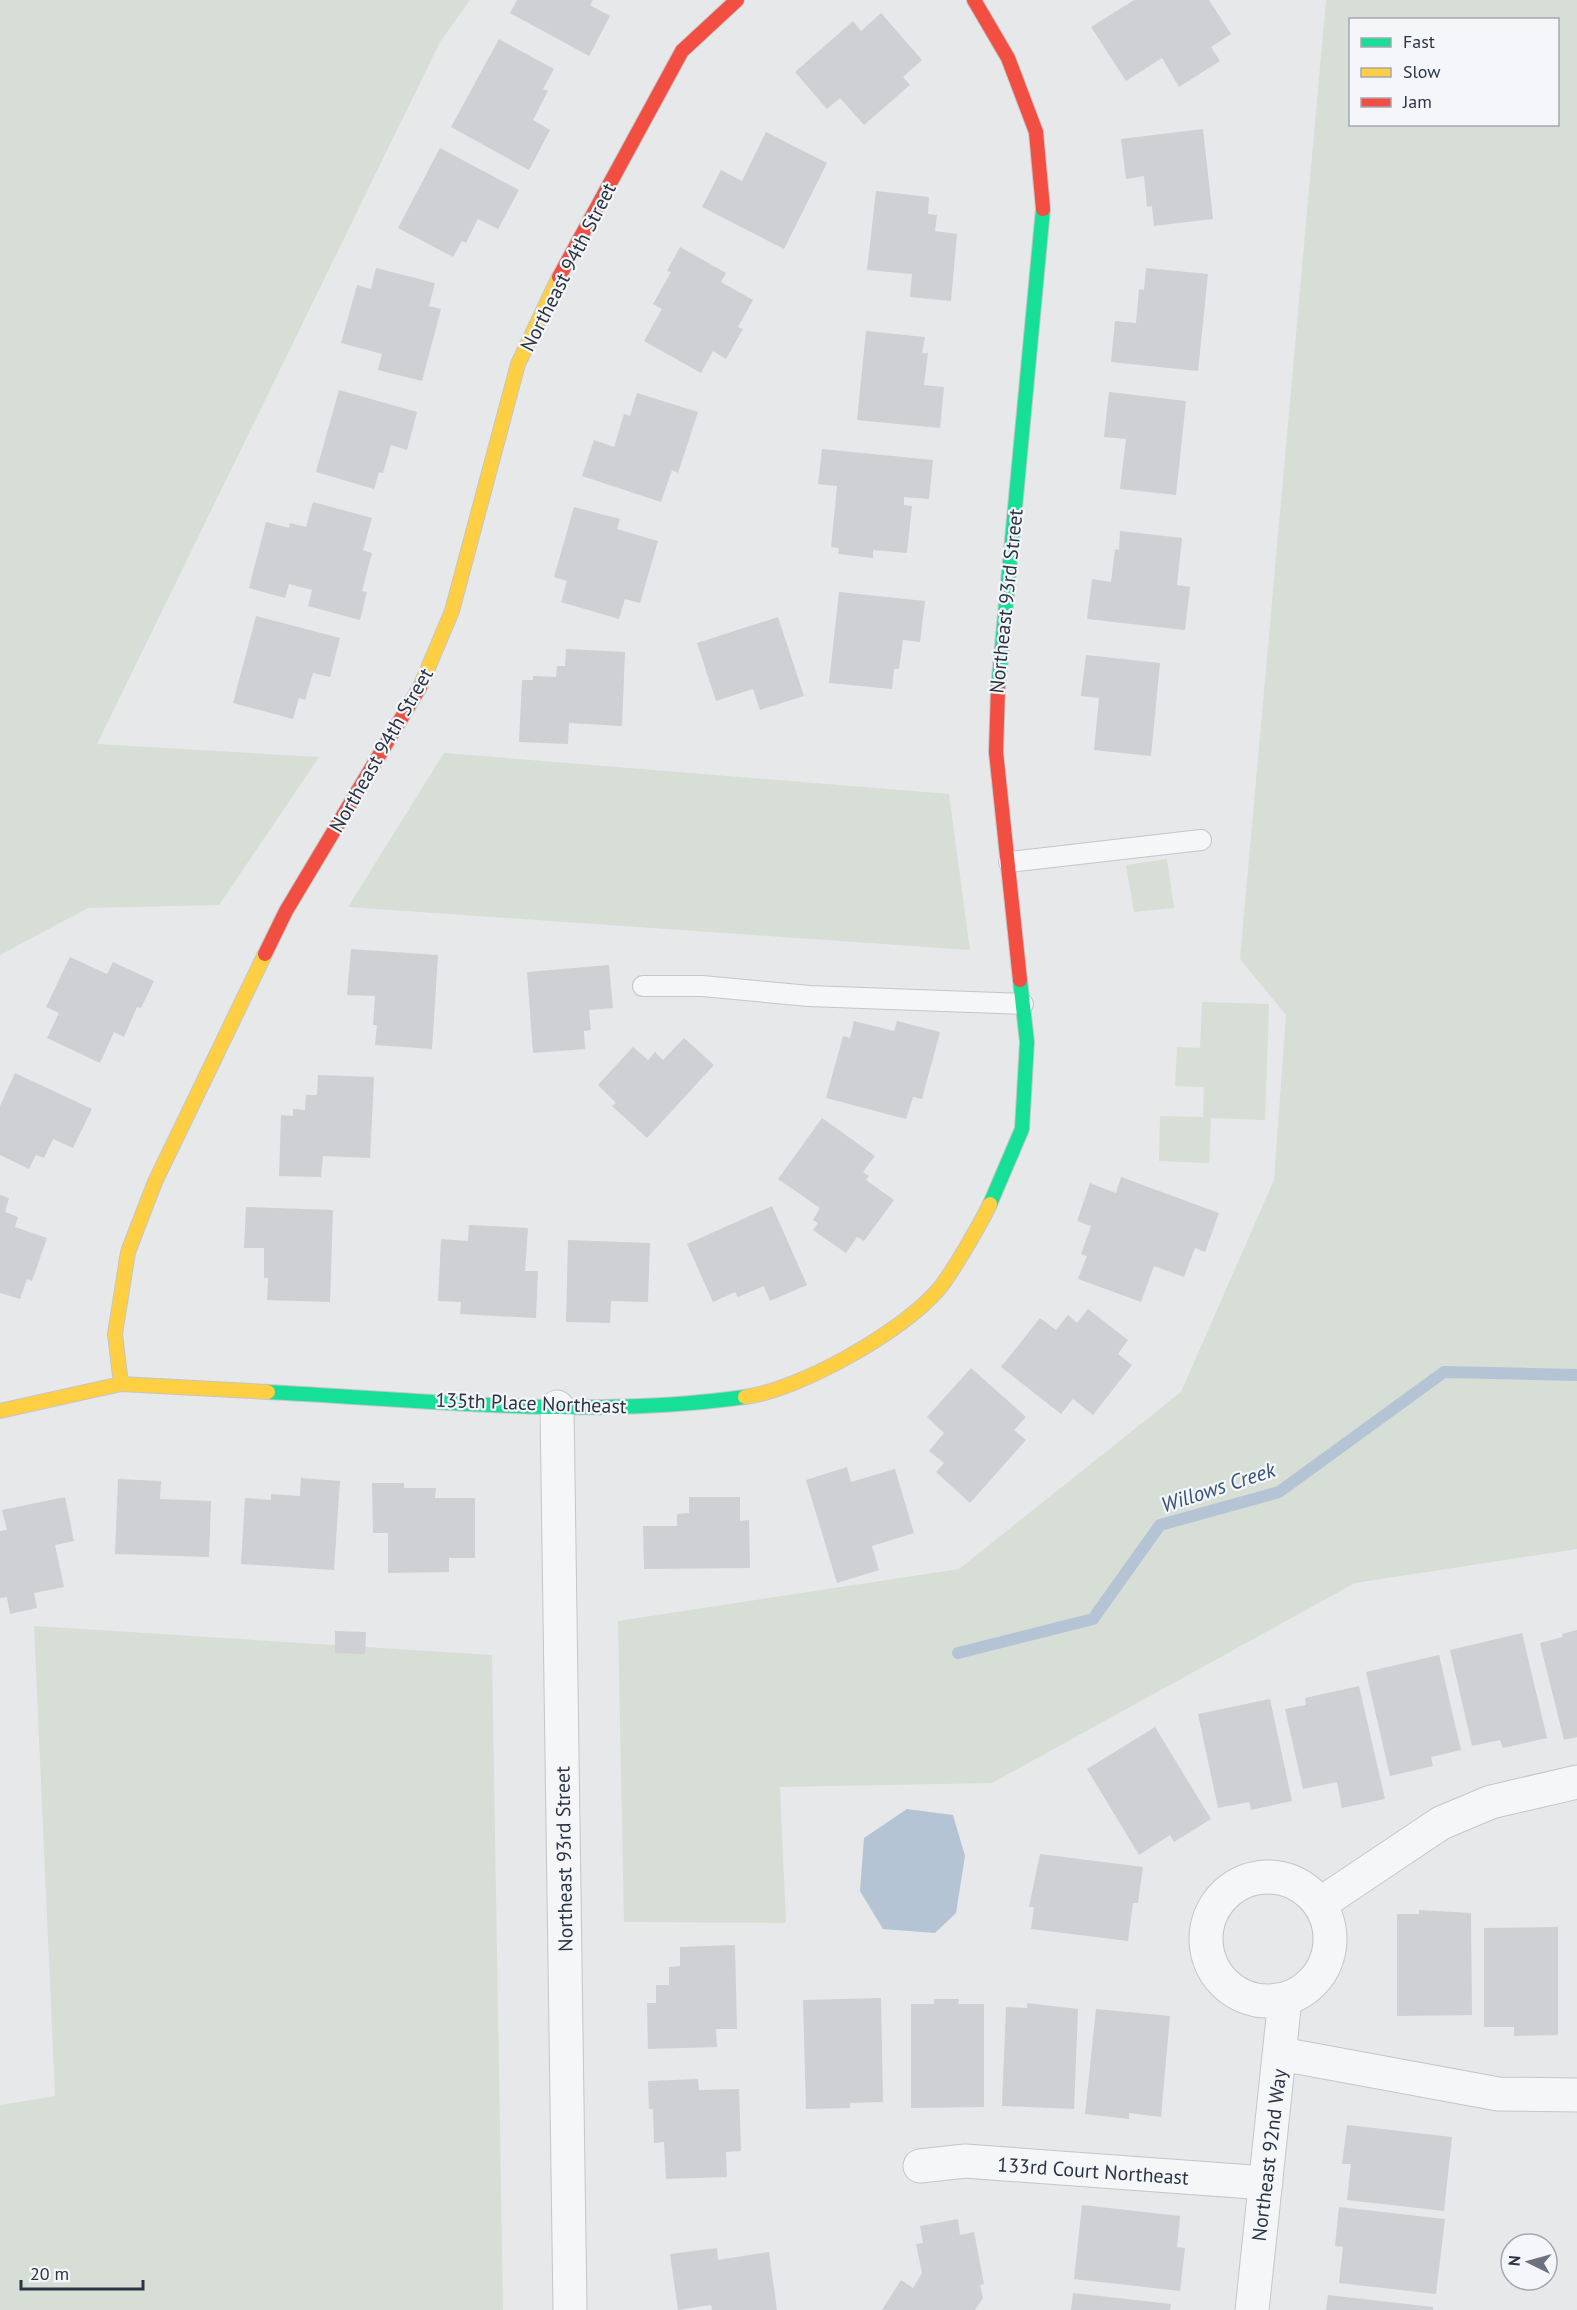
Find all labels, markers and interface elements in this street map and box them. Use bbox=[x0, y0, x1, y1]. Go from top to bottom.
legend bbox=[1349, 18, 1559, 126]
text: Fast bbox=[1403, 30, 1435, 53]
text: Slow bbox=[1403, 60, 1441, 83]
text: Jam bbox=[1402, 90, 1432, 113]
street label: Northeast 94th Street bbox=[514, 178, 622, 356]
street label: Northeast 93rd Street bbox=[983, 507, 1029, 695]
street label: Northeast 94th Street bbox=[323, 663, 439, 837]
street label: 135th Place Northeast bbox=[435, 1387, 627, 1419]
water label: Willows Creek bbox=[1157, 1455, 1280, 1518]
street label: Northeast 93rd Street bbox=[549, 1766, 579, 1952]
street label: Northeast 92nd Way bbox=[1246, 2067, 1293, 2243]
street label: 133rd Court Northeast bbox=[996, 2151, 1190, 2191]
north arrow bbox=[1499, 2232, 1559, 2292]
scale bar bbox=[21, 2253, 142, 2291]
text: N bbox=[1504, 2255, 1524, 2267]
text: 20 m bbox=[30, 2262, 69, 2285]

